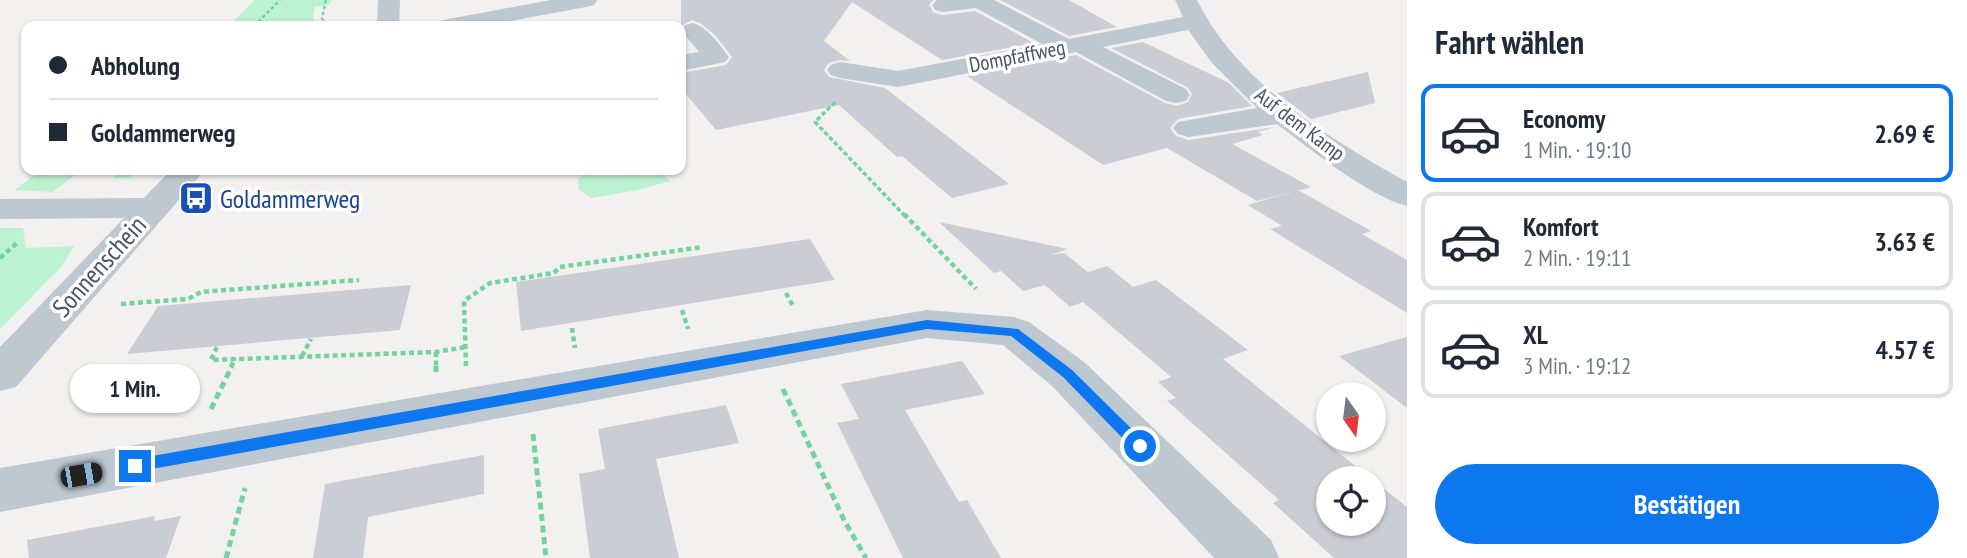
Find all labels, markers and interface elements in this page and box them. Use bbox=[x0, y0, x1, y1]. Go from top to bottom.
text: Fahrt wählen bbox=[1435, 21, 1584, 63]
street label: Dompfaffweg bbox=[967, 33, 1067, 79]
text: Abholung bbox=[91, 49, 180, 82]
street label: Auf dem Kamp bbox=[1250, 81, 1350, 167]
icon: car bbox=[1439, 102, 1502, 165]
text: Economy bbox=[1523, 102, 1605, 135]
text: Goldammerweg bbox=[91, 116, 235, 149]
text: 2.69 € bbox=[1874, 117, 1935, 150]
text: 1 Min. · 19:10 bbox=[1523, 135, 1631, 164]
bus stop icon: Goldammerweg bbox=[177, 179, 215, 217]
place label: Goldammerweg bbox=[220, 182, 360, 215]
street label: Sonnenschein bbox=[45, 209, 153, 323]
icon: car bbox=[1439, 210, 1502, 273]
text: Komfort bbox=[1523, 210, 1599, 243]
text: 3.63 € bbox=[1874, 225, 1935, 258]
text: 2 Min. · 19:11 bbox=[1523, 243, 1631, 272]
icon: car bbox=[1439, 318, 1502, 381]
text: XL bbox=[1523, 318, 1548, 351]
text: 4.57 € bbox=[1876, 333, 1935, 366]
text: 3 Min. · 19:12 bbox=[1523, 351, 1631, 380]
callout: 1 Min. bbox=[70, 364, 200, 414]
text: 1 Min. bbox=[109, 374, 161, 403]
north arrow bbox=[1316, 382, 1386, 452]
map controls bbox=[1316, 382, 1386, 536]
route start bbox=[1124, 430, 1156, 462]
route end bbox=[119, 450, 151, 482]
car bbox=[59, 461, 104, 489]
button: Bestätigen bbox=[1435, 464, 1939, 544]
button: locate bbox=[1316, 466, 1386, 536]

